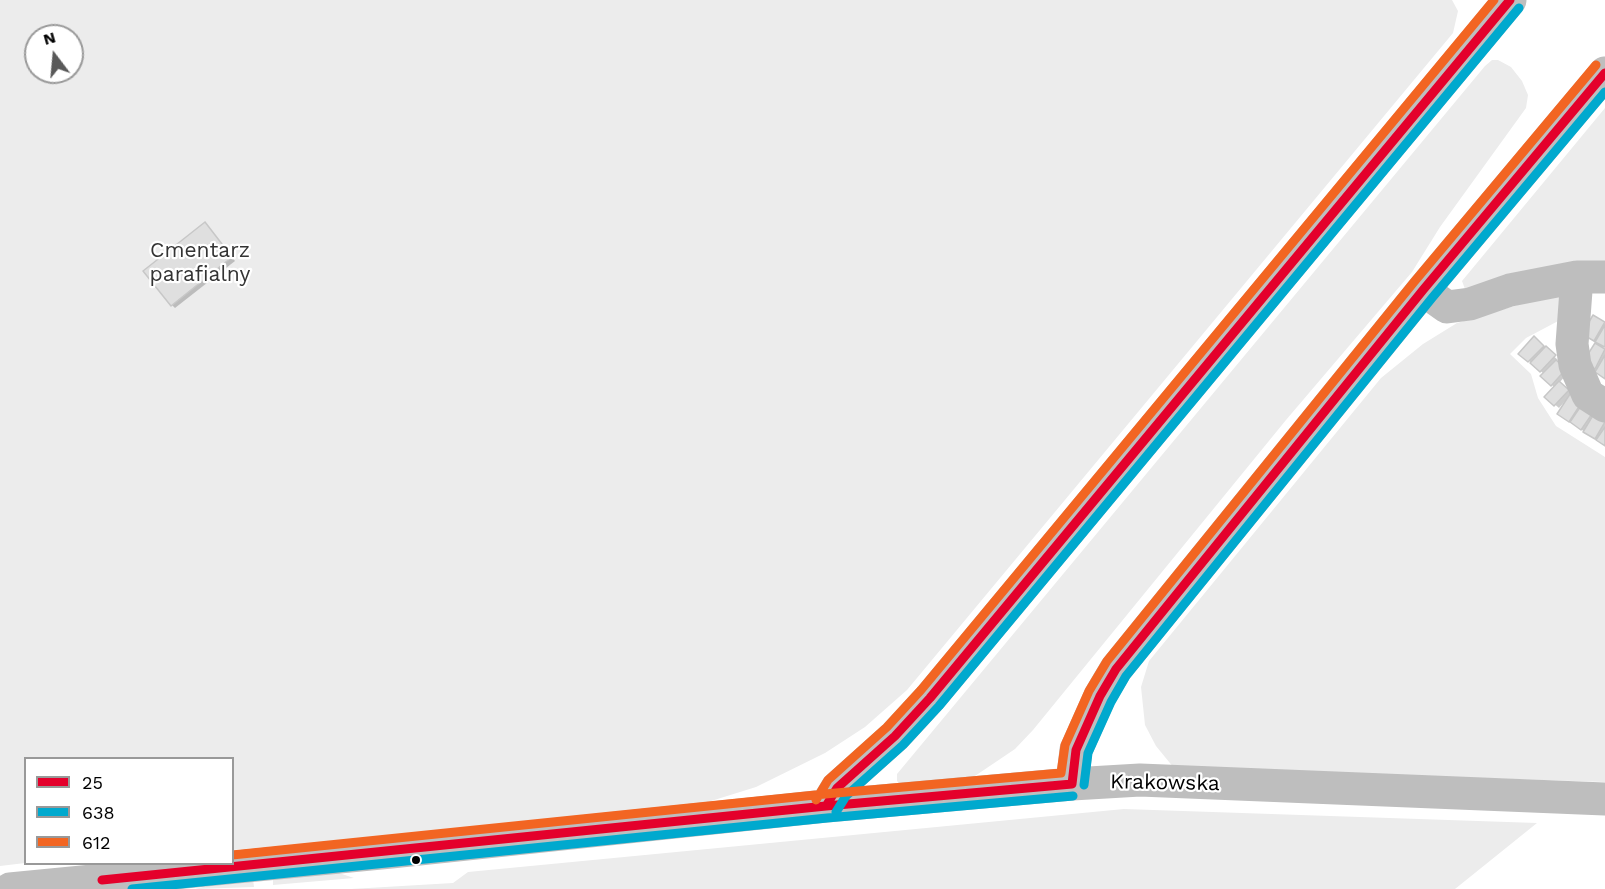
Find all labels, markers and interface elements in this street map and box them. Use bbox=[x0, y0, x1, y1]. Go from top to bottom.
north arrow bbox=[24, 24, 84, 84]
text: N bbox=[41, 27, 58, 49]
park label: Cmentarz parafialny bbox=[150, 238, 250, 288]
legend bbox=[24, 757, 234, 865]
street label: Krakowska bbox=[1110, 769, 1220, 797]
text: 25 bbox=[82, 772, 103, 793]
text: 638 bbox=[82, 802, 115, 823]
text: 612 bbox=[82, 832, 110, 853]
unlabelled marker bbox=[410, 854, 422, 866]

